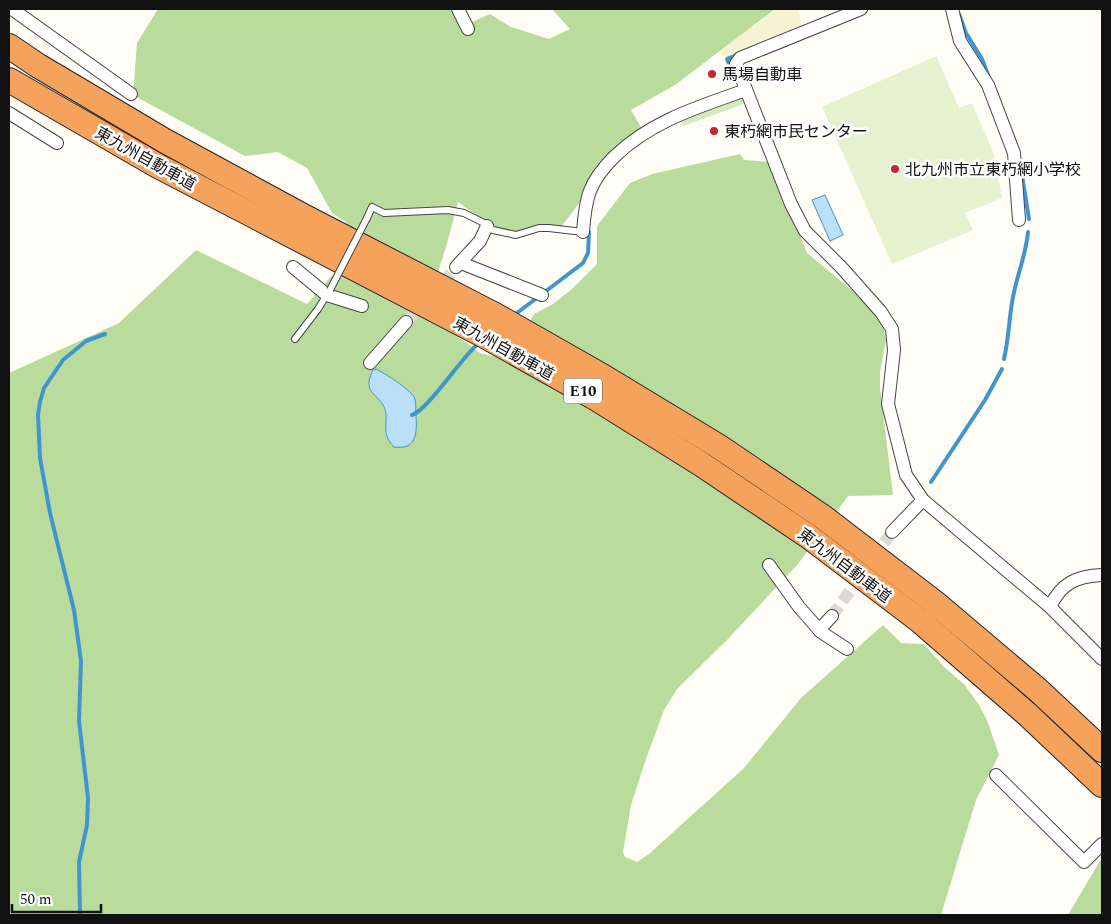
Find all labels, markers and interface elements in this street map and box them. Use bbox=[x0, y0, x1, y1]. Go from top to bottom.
place label: 馬場自動車 bbox=[722, 63, 802, 87]
marker: 馬場自動車 bbox=[706, 68, 718, 80]
place label: 東朽網市民センター bbox=[724, 120, 868, 144]
street label: 東九州自動車道 bbox=[91, 121, 200, 197]
marker: 東朽網市民センター bbox=[708, 125, 720, 137]
place label: 北九州市立東朽網小学校 bbox=[905, 158, 1081, 182]
marker: 北九州市立東朽網小学校 bbox=[889, 163, 901, 175]
street label: 東九州自動車道 bbox=[449, 311, 558, 387]
road number: E10 bbox=[564, 378, 602, 404]
street label: 東九州自動車道 bbox=[792, 523, 896, 609]
scale bar bbox=[12, 882, 101, 914]
text: 50 m bbox=[20, 888, 52, 911]

